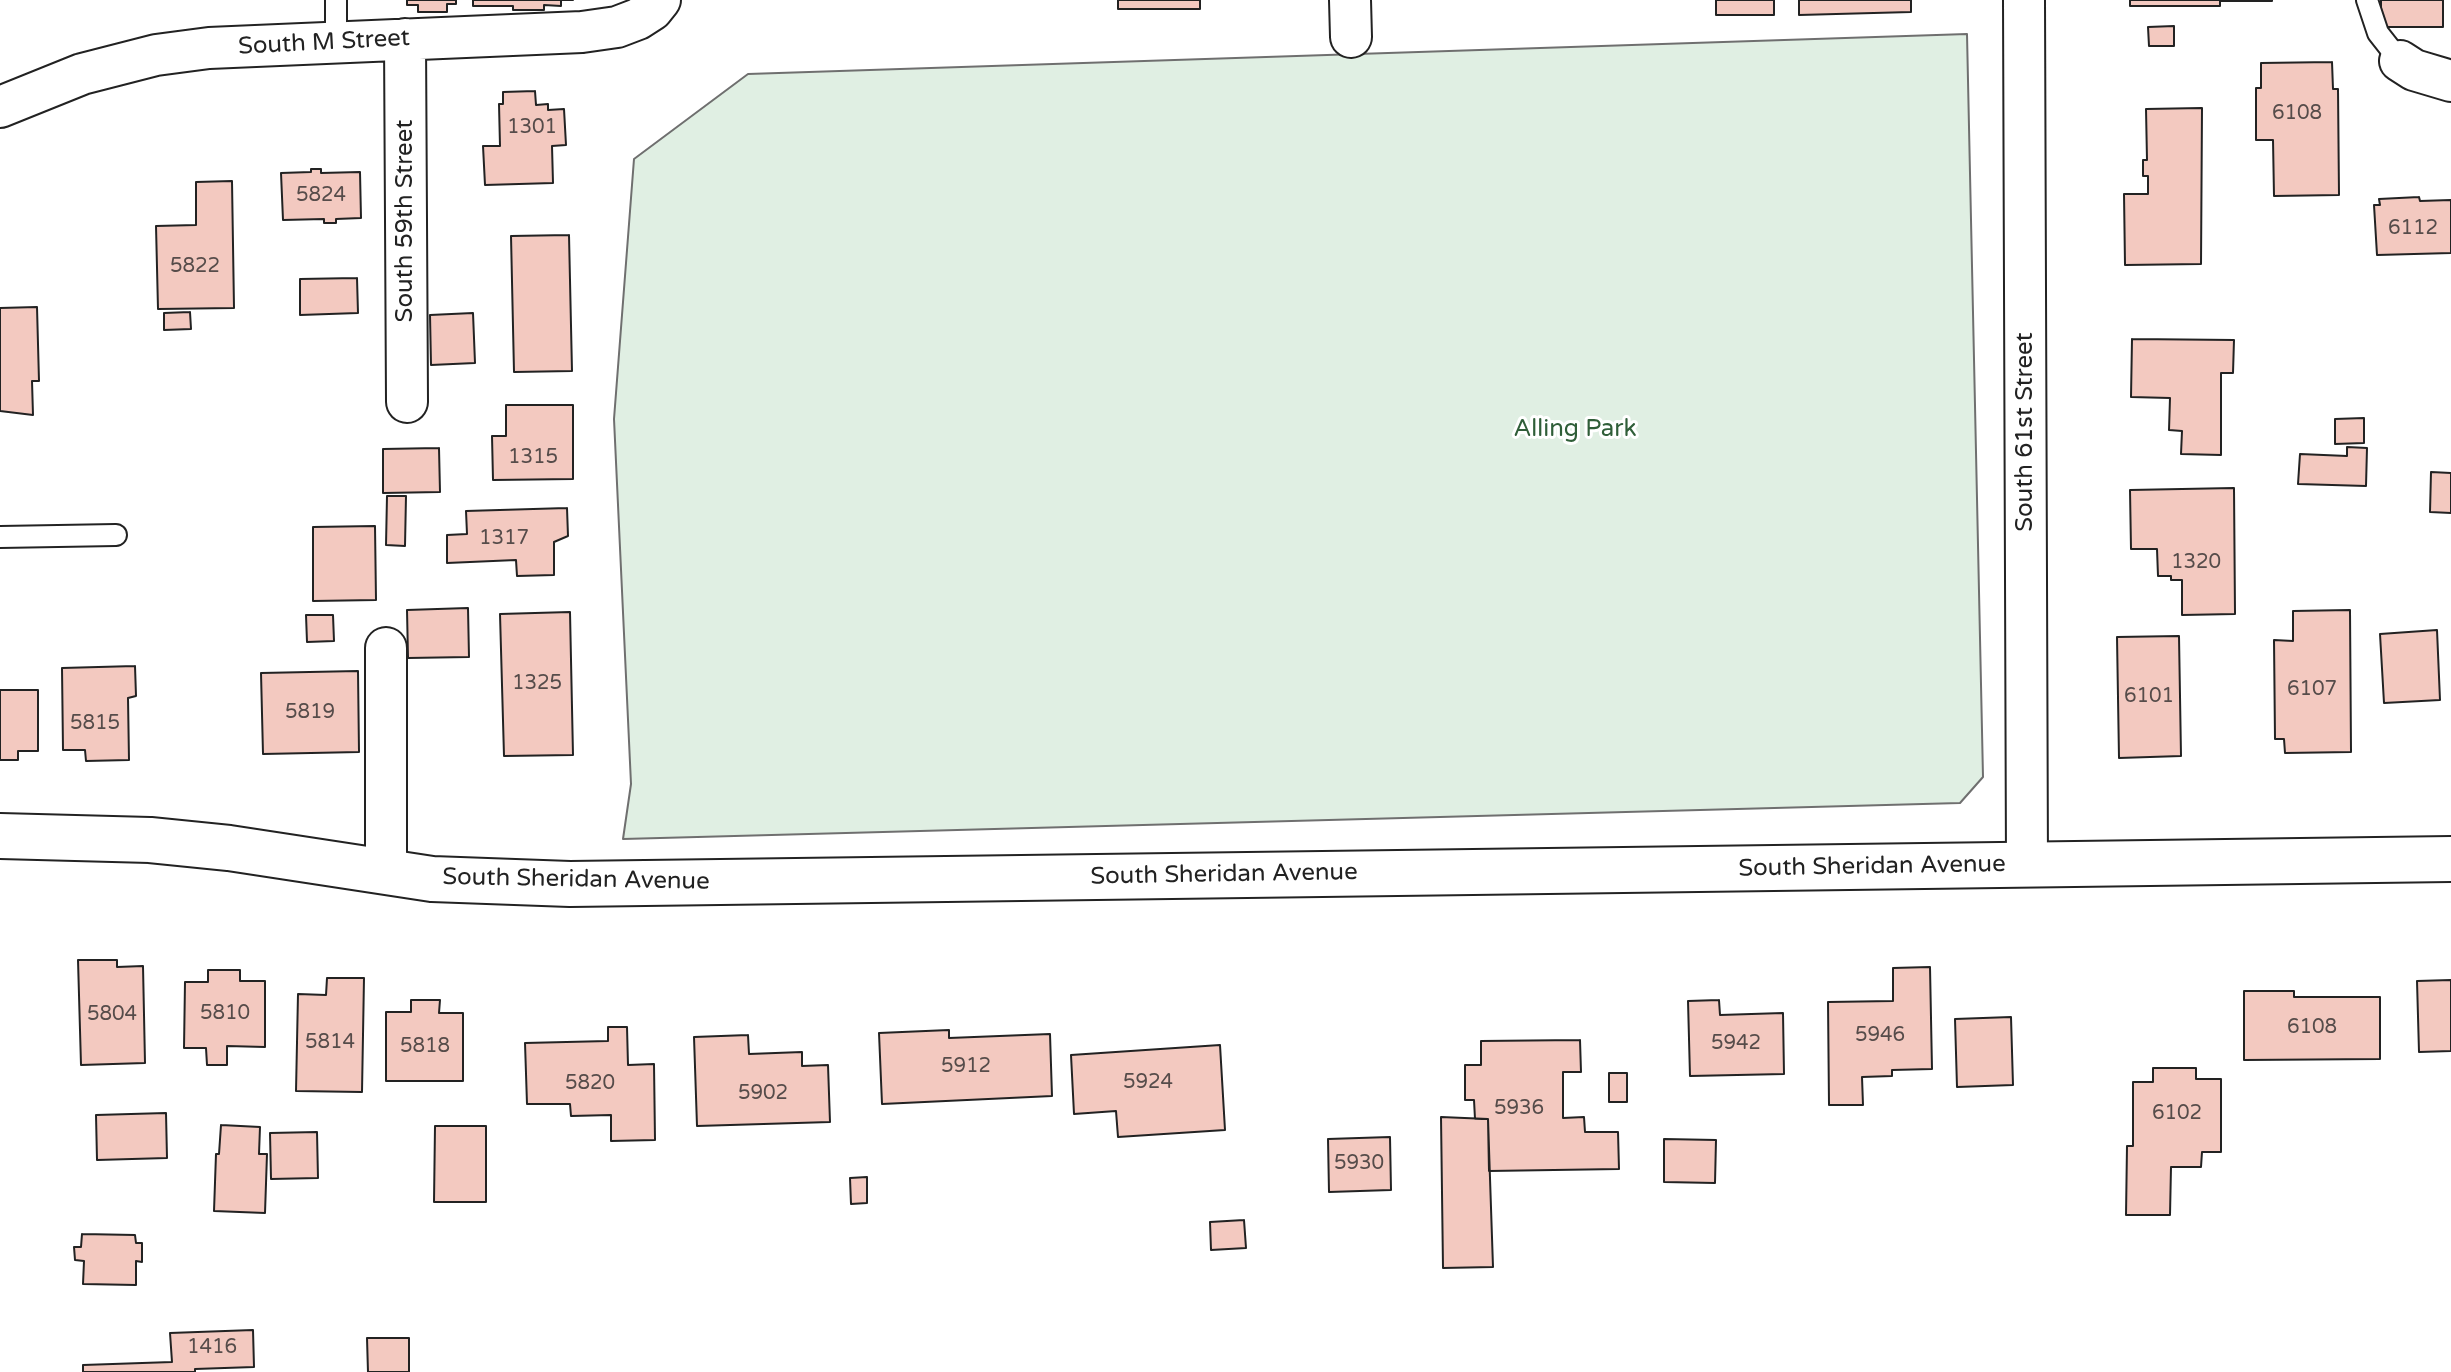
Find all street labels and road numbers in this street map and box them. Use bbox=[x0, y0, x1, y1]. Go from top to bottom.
street label: South M Street bbox=[237, 24, 411, 62]
street label: South 59th Street bbox=[392, 120, 420, 322]
street label: South 61st Street bbox=[2012, 332, 2040, 532]
street label: South Sheridan Avenue bbox=[1738, 850, 2006, 884]
street label: South Sheridan Avenue bbox=[1090, 858, 1358, 892]
street label: South Sheridan Avenue bbox=[442, 863, 710, 897]

